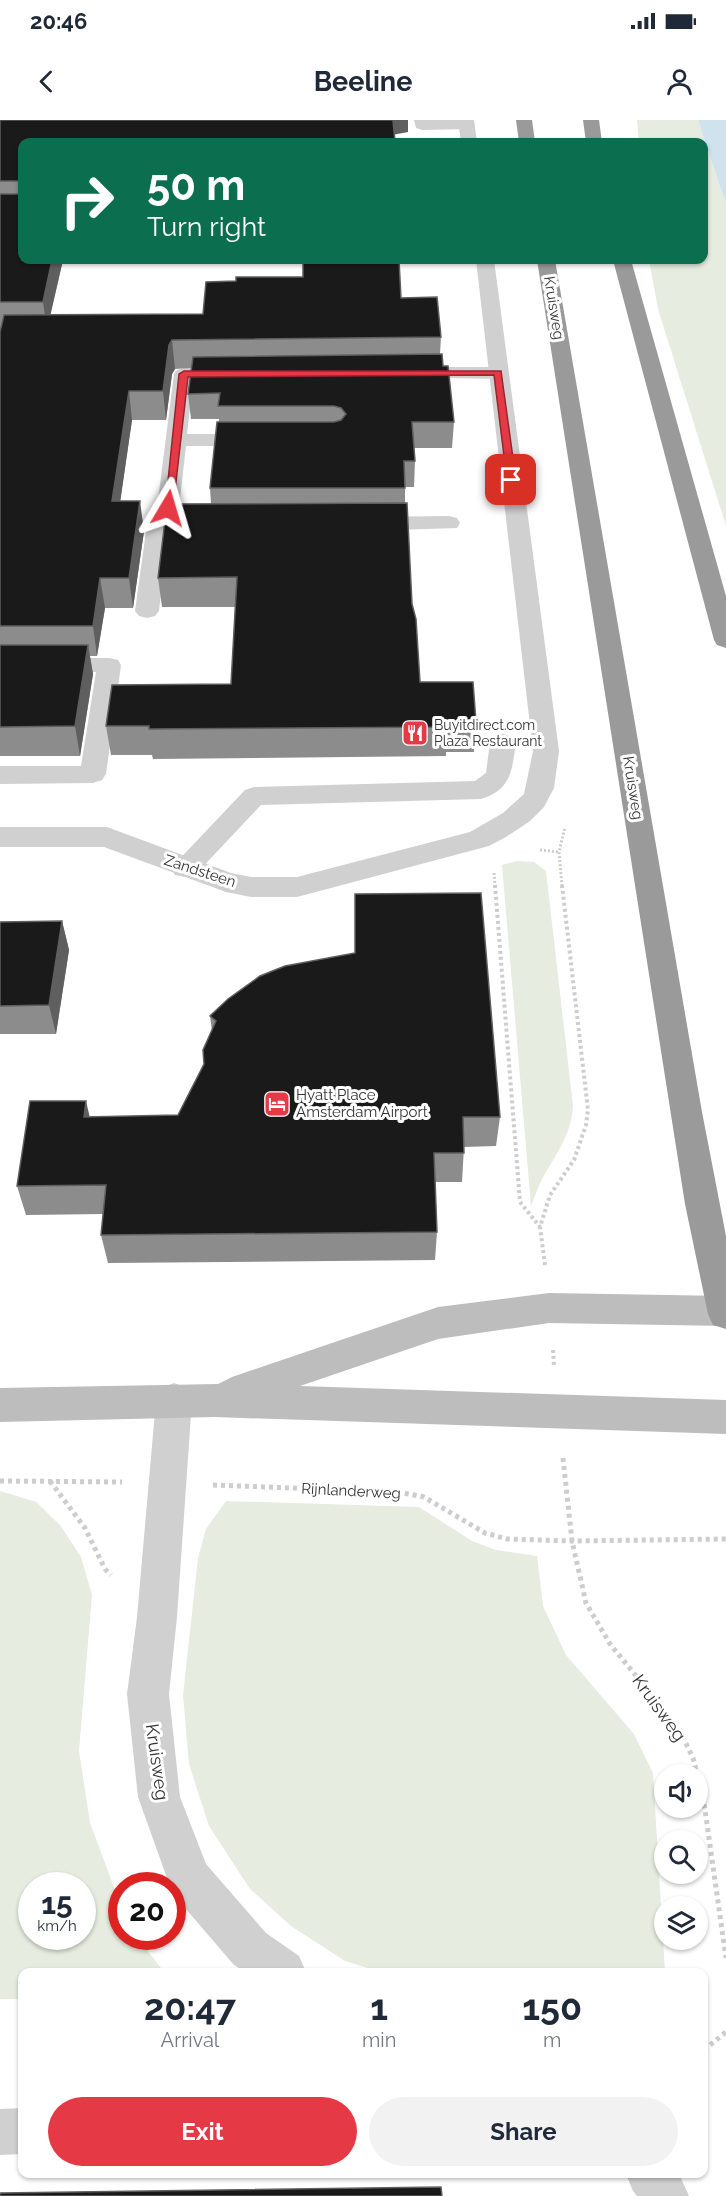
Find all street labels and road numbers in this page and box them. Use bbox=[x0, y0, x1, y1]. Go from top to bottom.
street label: Kruisweg bbox=[540, 275, 568, 341]
street label: Kruisweg bbox=[619, 755, 647, 821]
street label: Zandsteen bbox=[162, 851, 238, 891]
street label: Rijnlanderweg bbox=[301, 1479, 401, 1503]
street label: Kruisweg bbox=[628, 1670, 691, 1745]
street label: Kruisweg bbox=[142, 1722, 173, 1802]

